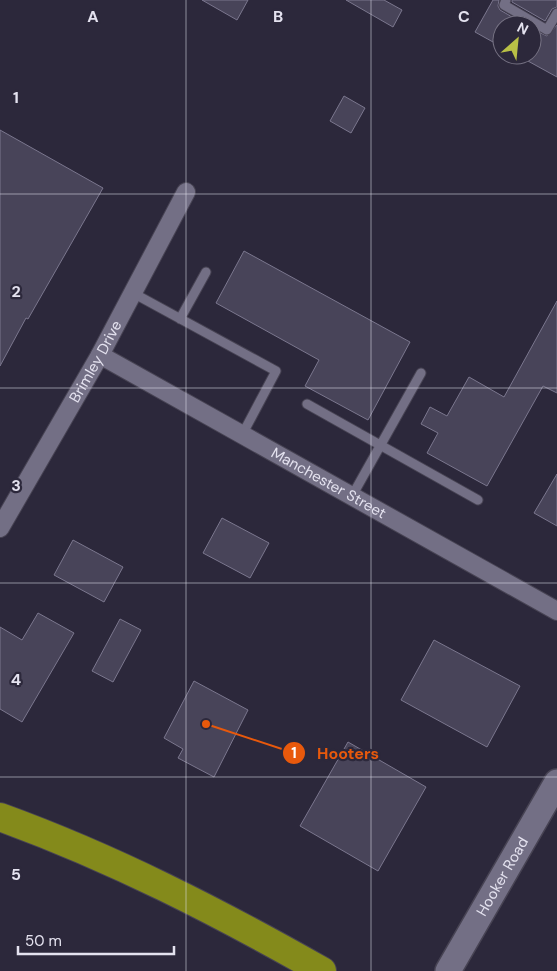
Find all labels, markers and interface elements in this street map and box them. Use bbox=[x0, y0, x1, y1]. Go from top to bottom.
text: A bbox=[87, 6, 99, 27]
text: B bbox=[273, 6, 283, 27]
text: C bbox=[458, 6, 470, 27]
north arrow bbox=[492, 15, 542, 65]
text: N bbox=[514, 18, 532, 39]
text: 1 bbox=[13, 87, 19, 108]
text: 2 bbox=[11, 281, 21, 302]
street label: Brimley Drive bbox=[65, 317, 126, 406]
street label: Manchester Street bbox=[268, 443, 390, 523]
text: 3 bbox=[11, 475, 21, 496]
text: 4 bbox=[11, 669, 21, 690]
callout: Hooters bbox=[282, 738, 389, 769]
text: 1 bbox=[291, 743, 297, 763]
text: Hooters bbox=[317, 743, 379, 764]
street label: Hooker Road bbox=[472, 833, 533, 920]
text: 5 bbox=[11, 864, 21, 885]
scale bar bbox=[18, 924, 174, 956]
text: 50 m bbox=[25, 931, 62, 951]

